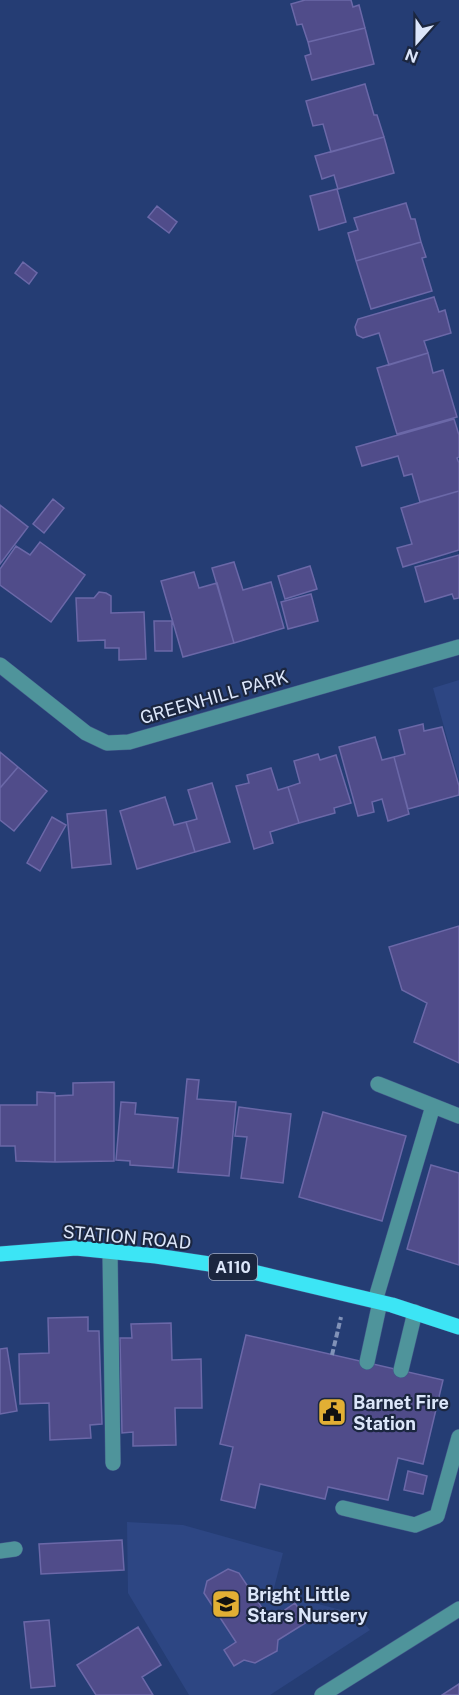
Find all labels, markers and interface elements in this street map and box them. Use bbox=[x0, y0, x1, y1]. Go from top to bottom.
north arrow bbox=[387, 12, 447, 72]
text: N bbox=[403, 44, 421, 67]
street label: GREENHILL PARK bbox=[137, 666, 291, 728]
street label: STATION ROAD bbox=[62, 1221, 192, 1253]
road number: A110 bbox=[209, 1254, 257, 1280]
place label: Barnet Fire Station bbox=[353, 1392, 449, 1434]
public building icon: Barnet Fire Station bbox=[316, 1396, 348, 1428]
place label: Bright Little Stars Nursery bbox=[247, 1584, 368, 1626]
school or university icon: Bright Little Stars Nursery bbox=[210, 1588, 242, 1620]

